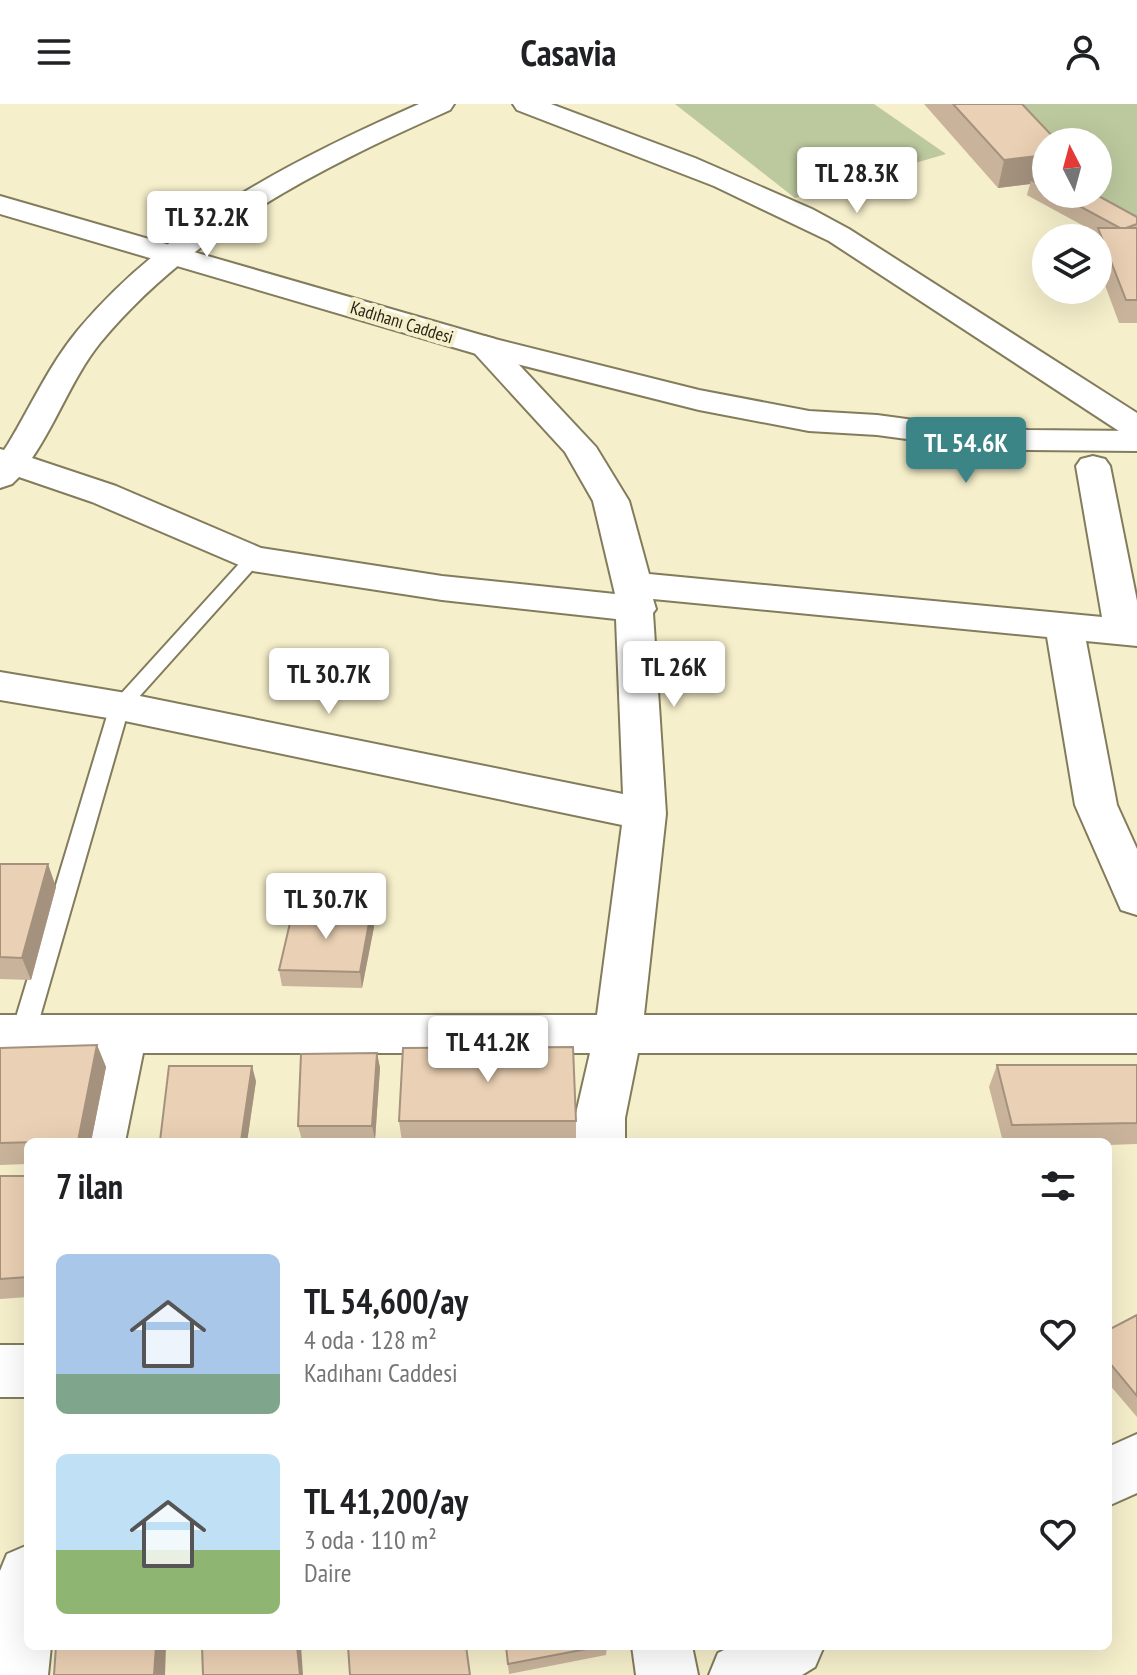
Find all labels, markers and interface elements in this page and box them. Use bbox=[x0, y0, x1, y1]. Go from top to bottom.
text: Casavia bbox=[521, 29, 616, 76]
icon: menu bbox=[32, 30, 76, 74]
icon: person bbox=[1061, 30, 1105, 74]
north arrow bbox=[1032, 128, 1112, 208]
map controls bbox=[1032, 128, 1112, 304]
pin: TL 28.3K bbox=[774, 147, 940, 215]
text: TL 28.3K bbox=[815, 156, 899, 189]
pin: TL 32.2K bbox=[124, 191, 290, 259]
text: TL 32.2K bbox=[165, 200, 249, 233]
button: layers bbox=[1032, 224, 1112, 304]
street label: Kadıhanı Caddesi bbox=[348, 295, 456, 349]
pin: TL 54.6K bbox=[883, 417, 1049, 485]
text: TL 54.6K bbox=[924, 426, 1008, 459]
pin: TL 26K bbox=[609, 641, 739, 709]
pin: TL 30.7K bbox=[246, 648, 412, 716]
text: TL 26K bbox=[641, 650, 707, 683]
text: TL 30.7K bbox=[287, 657, 371, 690]
pin: TL 30.7K bbox=[243, 873, 409, 941]
text: TL 30.7K bbox=[284, 882, 368, 915]
pin: TL 41.2K bbox=[405, 1016, 571, 1084]
text: TL 41.2K bbox=[446, 1025, 530, 1058]
text: 7 ilan bbox=[56, 1164, 123, 1208]
icon: filters bbox=[1036, 1164, 1080, 1208]
text: TL 54,600/ay bbox=[304, 1279, 468, 1323]
icon: home bbox=[120, 1286, 216, 1382]
icon: heart bbox=[1036, 1312, 1080, 1356]
text: 4 oda · 128 m² bbox=[304, 1323, 437, 1356]
text: Kadıhanı Caddesi bbox=[304, 1356, 458, 1389]
text: TL 41,200/ay bbox=[304, 1479, 468, 1523]
icon: home bbox=[120, 1486, 216, 1582]
icon: heart bbox=[1036, 1512, 1080, 1556]
text: 3 oda · 110 m² bbox=[304, 1523, 437, 1556]
text: Daire bbox=[304, 1556, 352, 1589]

